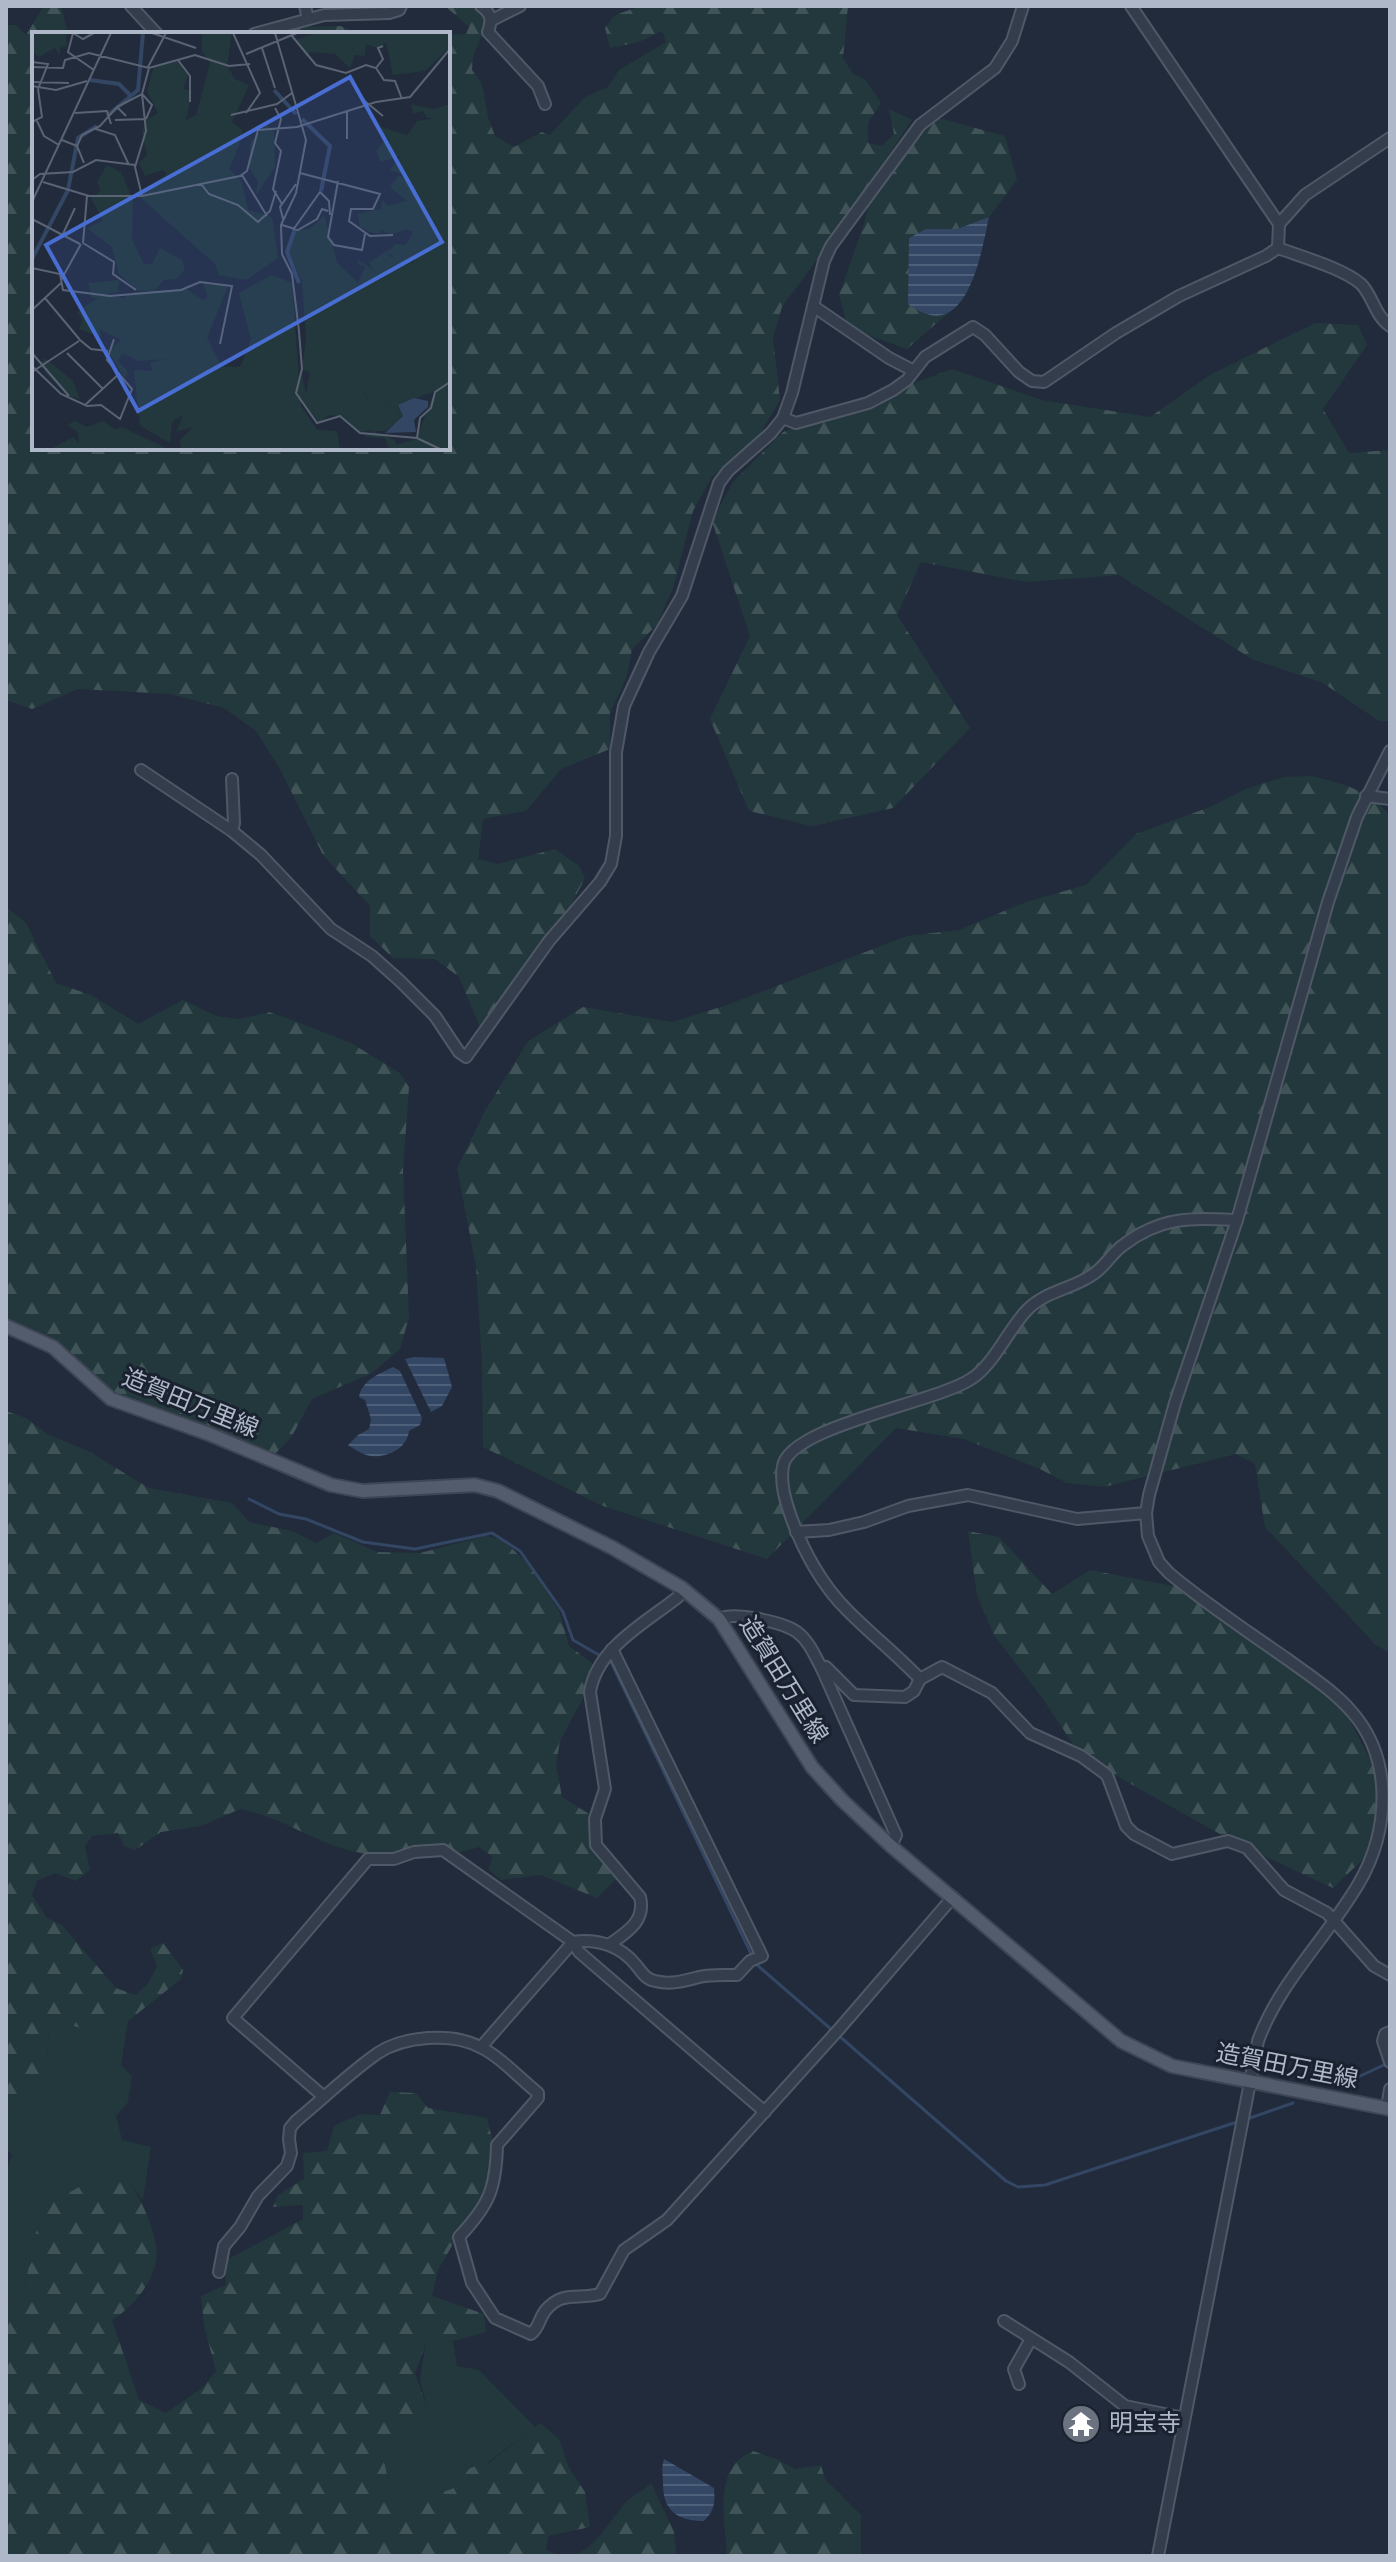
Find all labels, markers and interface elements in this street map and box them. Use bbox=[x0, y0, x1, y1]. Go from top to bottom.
inset map bbox=[32, 32, 450, 450]
street label: 造賀田万里線 bbox=[119, 1364, 262, 1442]
street label: 造賀田万里線 bbox=[735, 1612, 833, 1747]
street label: 造賀田万里線 bbox=[1214, 2040, 1360, 2093]
temple icon: 明宝寺 bbox=[1060, 2403, 1102, 2445]
place label: 明宝寺 bbox=[1109, 2411, 1181, 2436]

